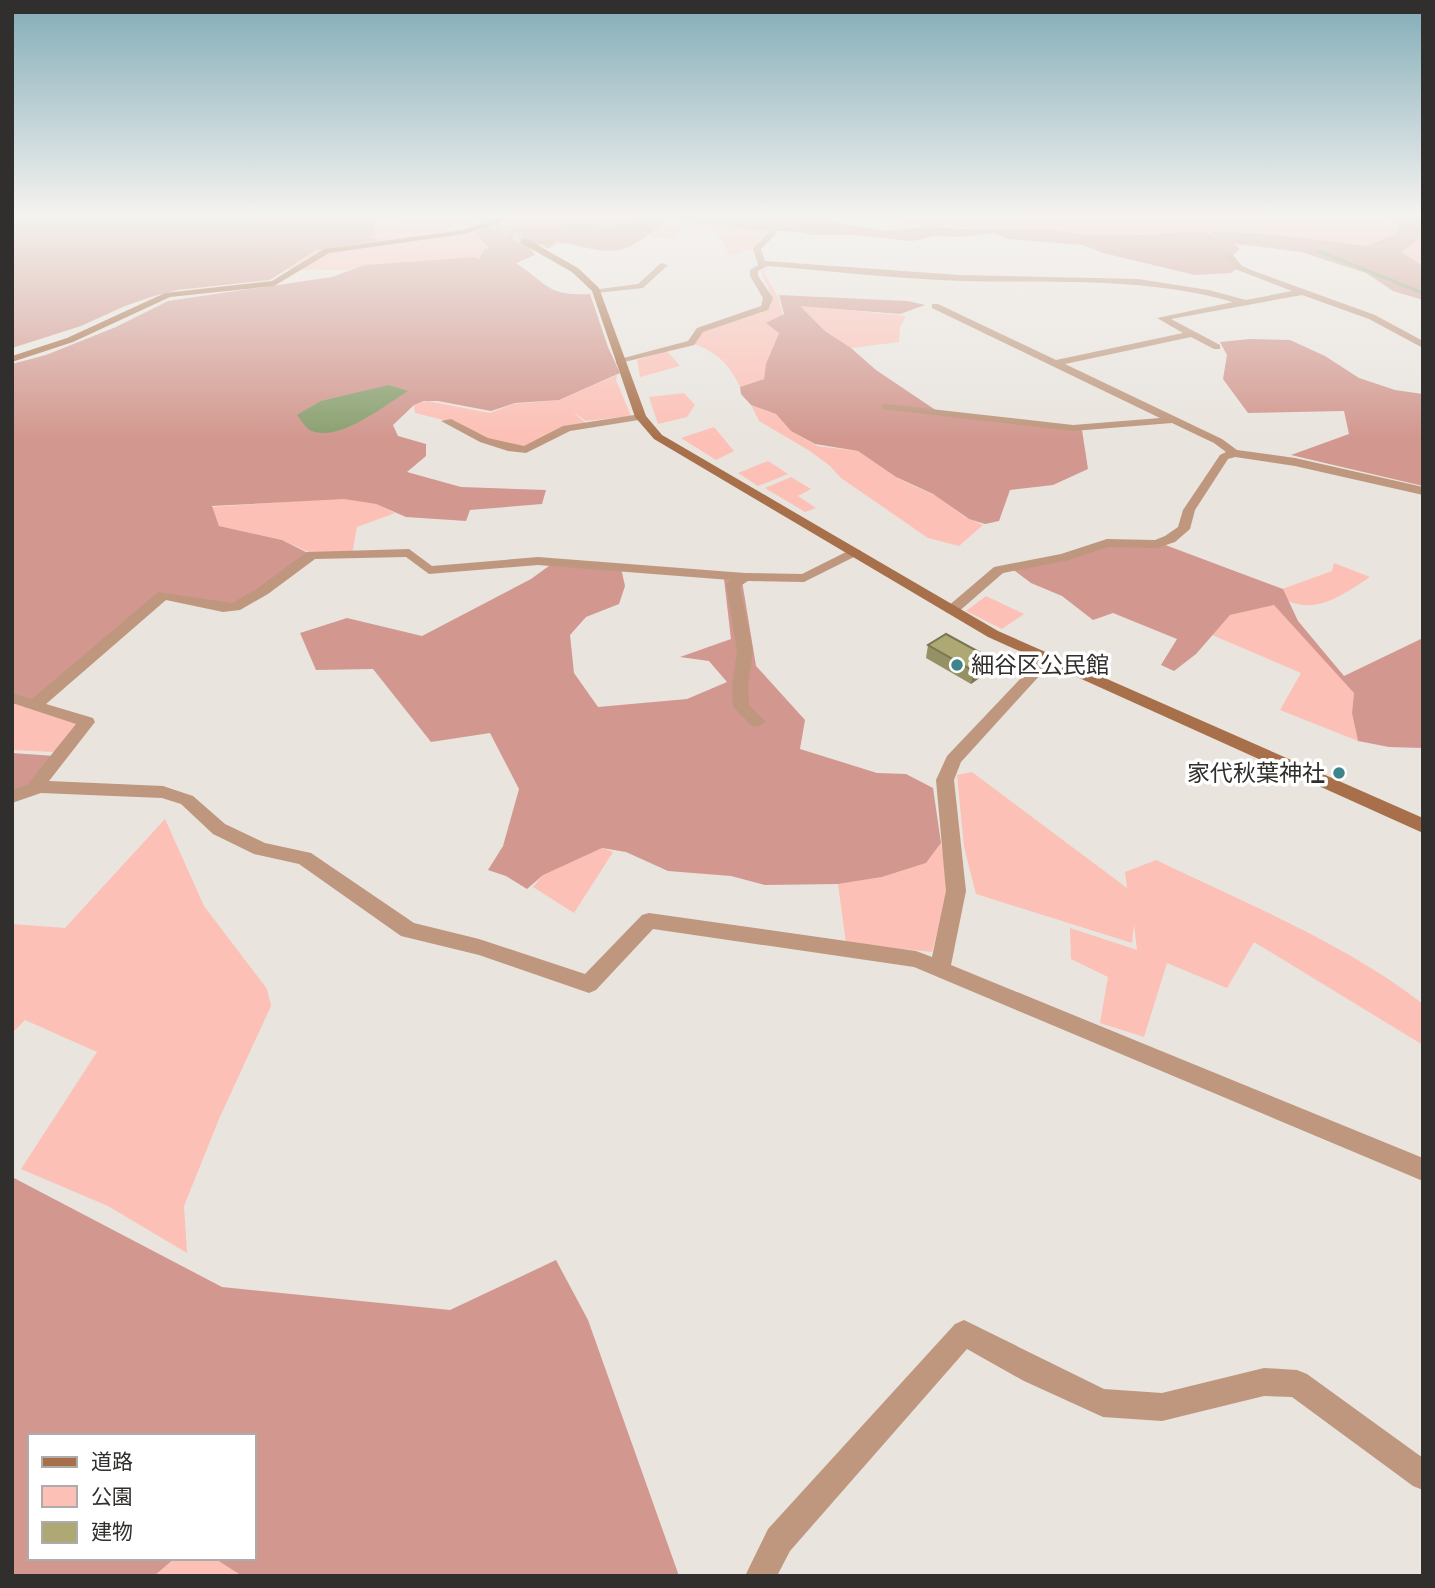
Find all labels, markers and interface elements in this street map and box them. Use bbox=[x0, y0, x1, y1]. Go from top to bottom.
place label: 細谷区公民館 bbox=[971, 651, 1109, 679]
marker: 細谷区公民館 bbox=[949, 657, 965, 673]
place label: 家代秋葉神社 bbox=[1187, 759, 1325, 787]
marker: 家代秋葉神社 bbox=[1331, 765, 1347, 781]
legend bbox=[28, 1434, 256, 1560]
text: 道路 bbox=[91, 1449, 133, 1475]
text: 公園 bbox=[91, 1484, 133, 1510]
text: 建物 bbox=[91, 1519, 133, 1545]

